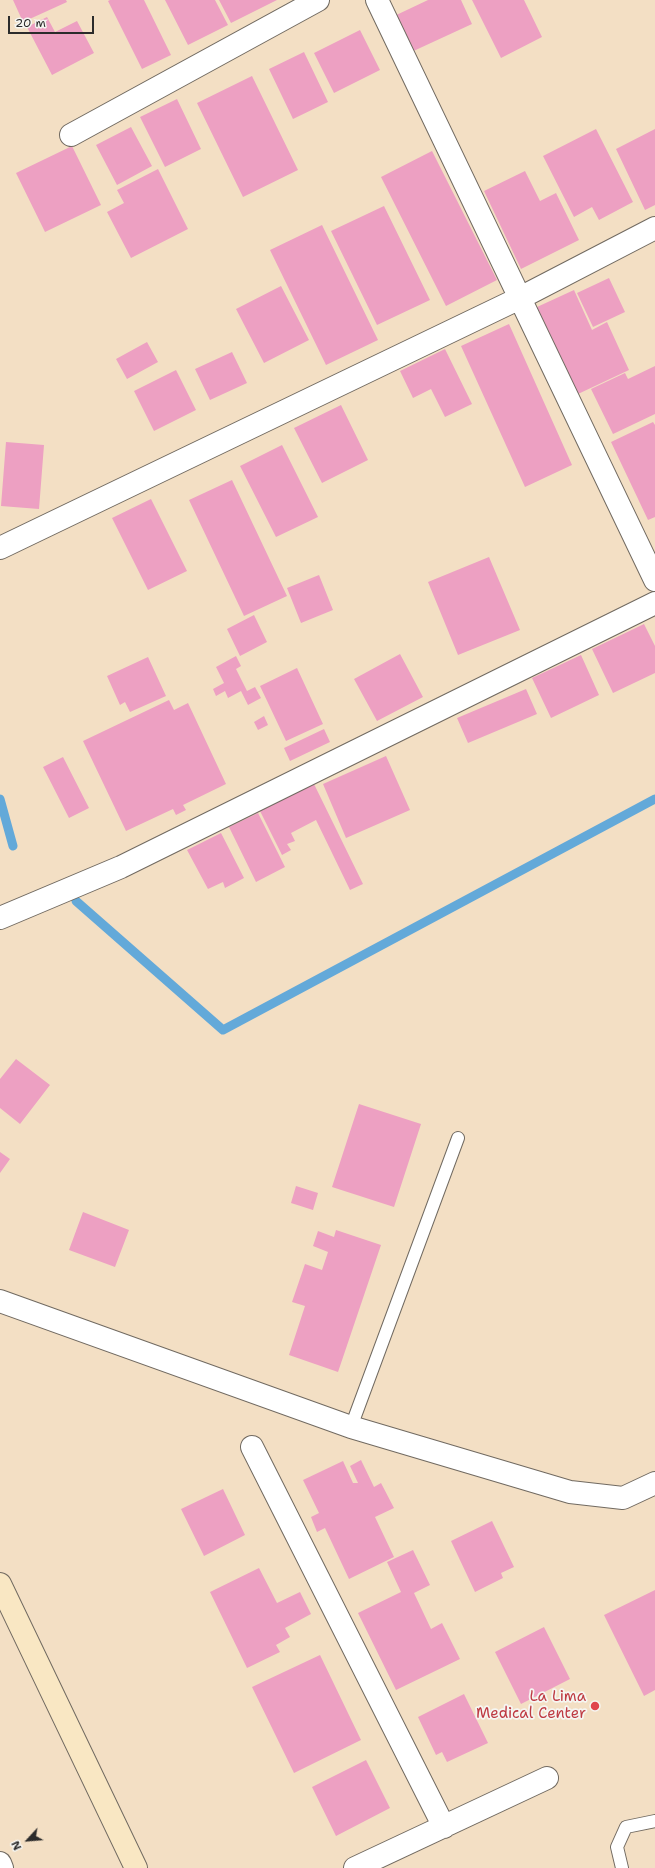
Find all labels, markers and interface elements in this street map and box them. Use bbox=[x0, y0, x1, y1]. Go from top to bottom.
scale bar bbox=[10, 8, 96, 34]
text: 20 m bbox=[15, 15, 46, 31]
place label: La Lima Medical Center bbox=[476, 1688, 586, 1723]
marker: La Lima Medical Center bbox=[589, 1700, 601, 1712]
north arrow bbox=[8, 1820, 48, 1860]
text: N bbox=[8, 1838, 25, 1853]

